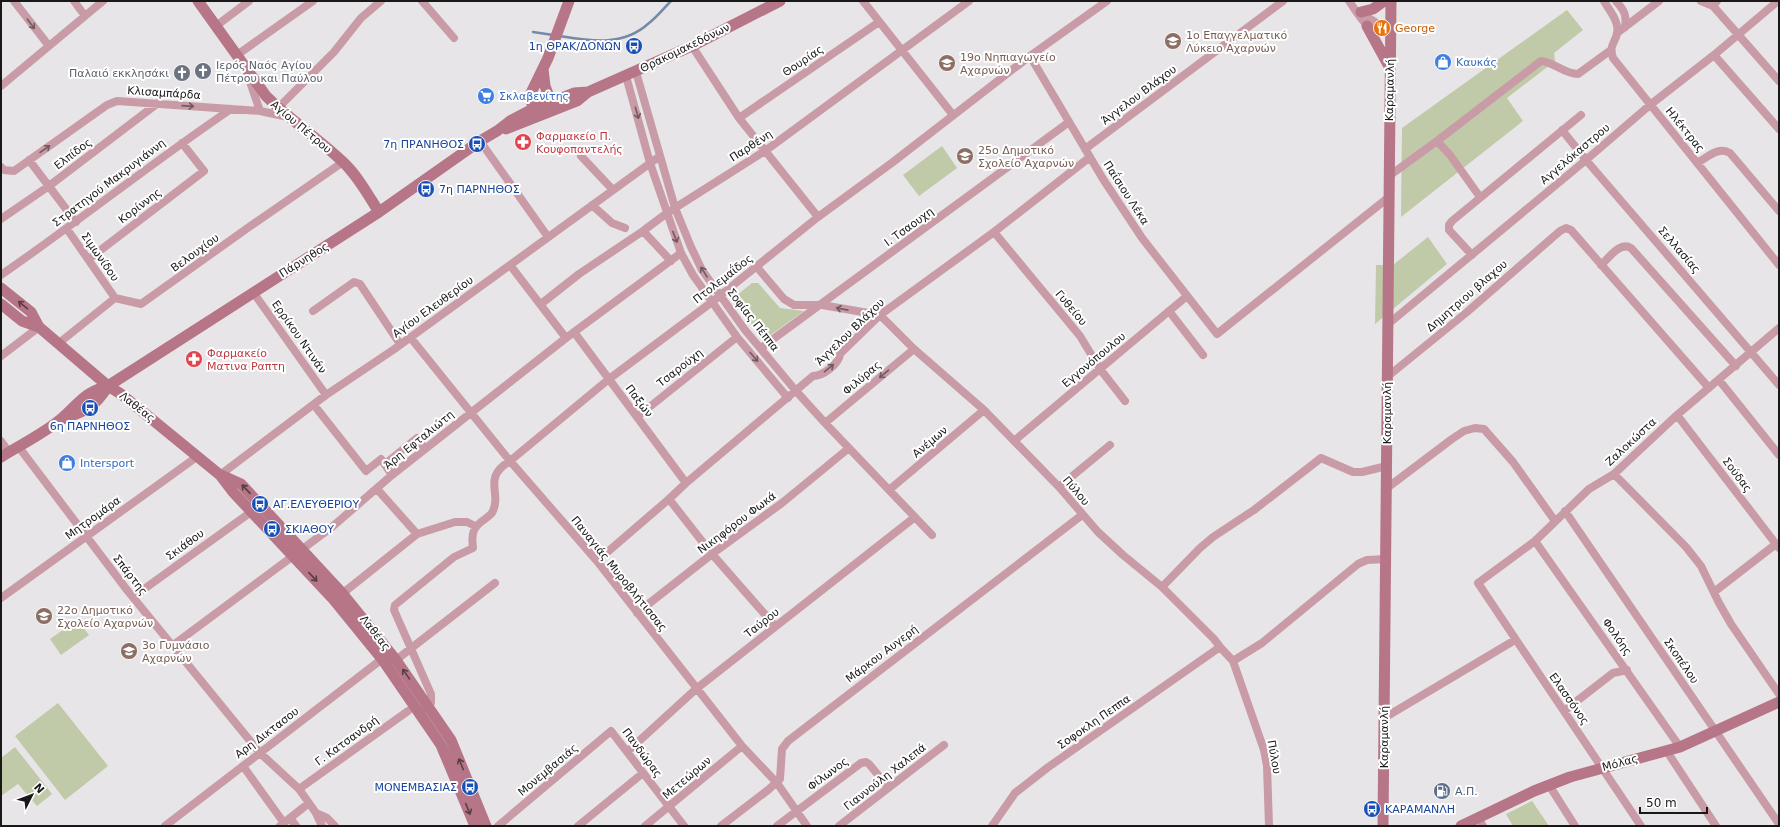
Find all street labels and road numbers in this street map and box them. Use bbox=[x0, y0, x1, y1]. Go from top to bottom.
street label: Θρακομακεδόνων bbox=[638, 21, 732, 75]
street label: Θουρίας bbox=[780, 43, 826, 79]
street label: Καραμανλή bbox=[1383, 59, 1397, 121]
street label: Άγγελου Βλάχου bbox=[1099, 63, 1179, 127]
street label: Κλισαμπάρδα bbox=[127, 84, 201, 102]
street label: Αγίου Πέτρου bbox=[268, 98, 334, 156]
street label: Ηλέκτρας bbox=[1663, 105, 1707, 155]
street label: Αγγελόκαστρου bbox=[1537, 121, 1613, 187]
street label: Παρθένη bbox=[727, 127, 775, 165]
street label: Στρατηγού Μακρυγιάννη bbox=[50, 136, 168, 230]
street label: Ελπίδος bbox=[52, 136, 94, 172]
street label: Παΐσιου Λέκα bbox=[1100, 158, 1152, 227]
street label: Κορίννης bbox=[116, 186, 164, 226]
street label: Ι. Τσαουχη bbox=[882, 205, 936, 249]
street label: Σελλασίας bbox=[1655, 224, 1703, 276]
street label: Σιμωνίδου bbox=[78, 230, 122, 284]
street label: Βελουχίου bbox=[168, 231, 222, 275]
street label: Πάρνηθος bbox=[277, 240, 331, 280]
street label: Πτολεμαΐδος bbox=[690, 251, 755, 306]
street label: Δημητριου βλαχου bbox=[1424, 257, 1510, 335]
street label: Αγίου Ελευθερίου bbox=[390, 273, 476, 341]
street label: Σοφίας Πέππα bbox=[724, 286, 782, 354]
street label: Γυθείου bbox=[1053, 288, 1089, 328]
street label: Άγγελου Βλάχου bbox=[813, 296, 887, 368]
street label: Ερρίκου Ντινάν bbox=[269, 298, 329, 376]
street label: Εγγονόπουλου bbox=[1060, 330, 1128, 390]
street label: Τσαρούχη bbox=[654, 346, 705, 390]
street label: Φιλύρας bbox=[840, 358, 884, 398]
street label: Παξών bbox=[623, 382, 655, 420]
street label: Καραμανλή bbox=[1381, 382, 1394, 444]
street label: Λαθέας bbox=[117, 389, 157, 425]
street label: Άρη Εφταλιώτη bbox=[381, 408, 457, 472]
street label: Ζαλοκώστα bbox=[1603, 415, 1659, 469]
street label: Ανέμων bbox=[910, 424, 950, 460]
street label: Σούδας bbox=[1720, 455, 1754, 495]
street label: Πύλου bbox=[1060, 474, 1092, 508]
street label: Νικηφόρου Φωκά bbox=[695, 489, 779, 557]
street label: Μητρομάρα bbox=[63, 494, 123, 542]
street label: Παναγιάς Μυροβλήτισσας bbox=[569, 514, 669, 634]
street label: Σκιάθου bbox=[163, 527, 207, 563]
street label: Σπάρτης bbox=[110, 552, 150, 598]
street label: Ταύρου bbox=[741, 605, 782, 641]
street label: Λαθέας bbox=[357, 613, 393, 653]
street label: Φολόης bbox=[1600, 616, 1634, 658]
street label: Μάρκου Αυγερή bbox=[843, 623, 921, 685]
street label: Σκοπέλου bbox=[1661, 636, 1701, 686]
street label: Ελασσόνος bbox=[1546, 670, 1592, 728]
street label: Σοφοκλη Πεππα bbox=[1055, 692, 1133, 752]
street label: Αρη Δικτασου bbox=[232, 705, 302, 761]
street label: Καραμανλή bbox=[1378, 706, 1391, 768]
street label: Γ. Κατσανδρή bbox=[313, 714, 381, 768]
street label: Πανδώρας bbox=[619, 726, 665, 780]
street label: Πύλου bbox=[1265, 739, 1283, 775]
street label: Μονεμβασιάς bbox=[515, 741, 581, 799]
street label: Γιαννούλη Χαλεπά bbox=[841, 741, 929, 813]
street label: Μόλας bbox=[1601, 752, 1639, 774]
street label: Μετεώρων bbox=[660, 754, 714, 802]
street label: Φίλωνος bbox=[805, 755, 851, 793]

